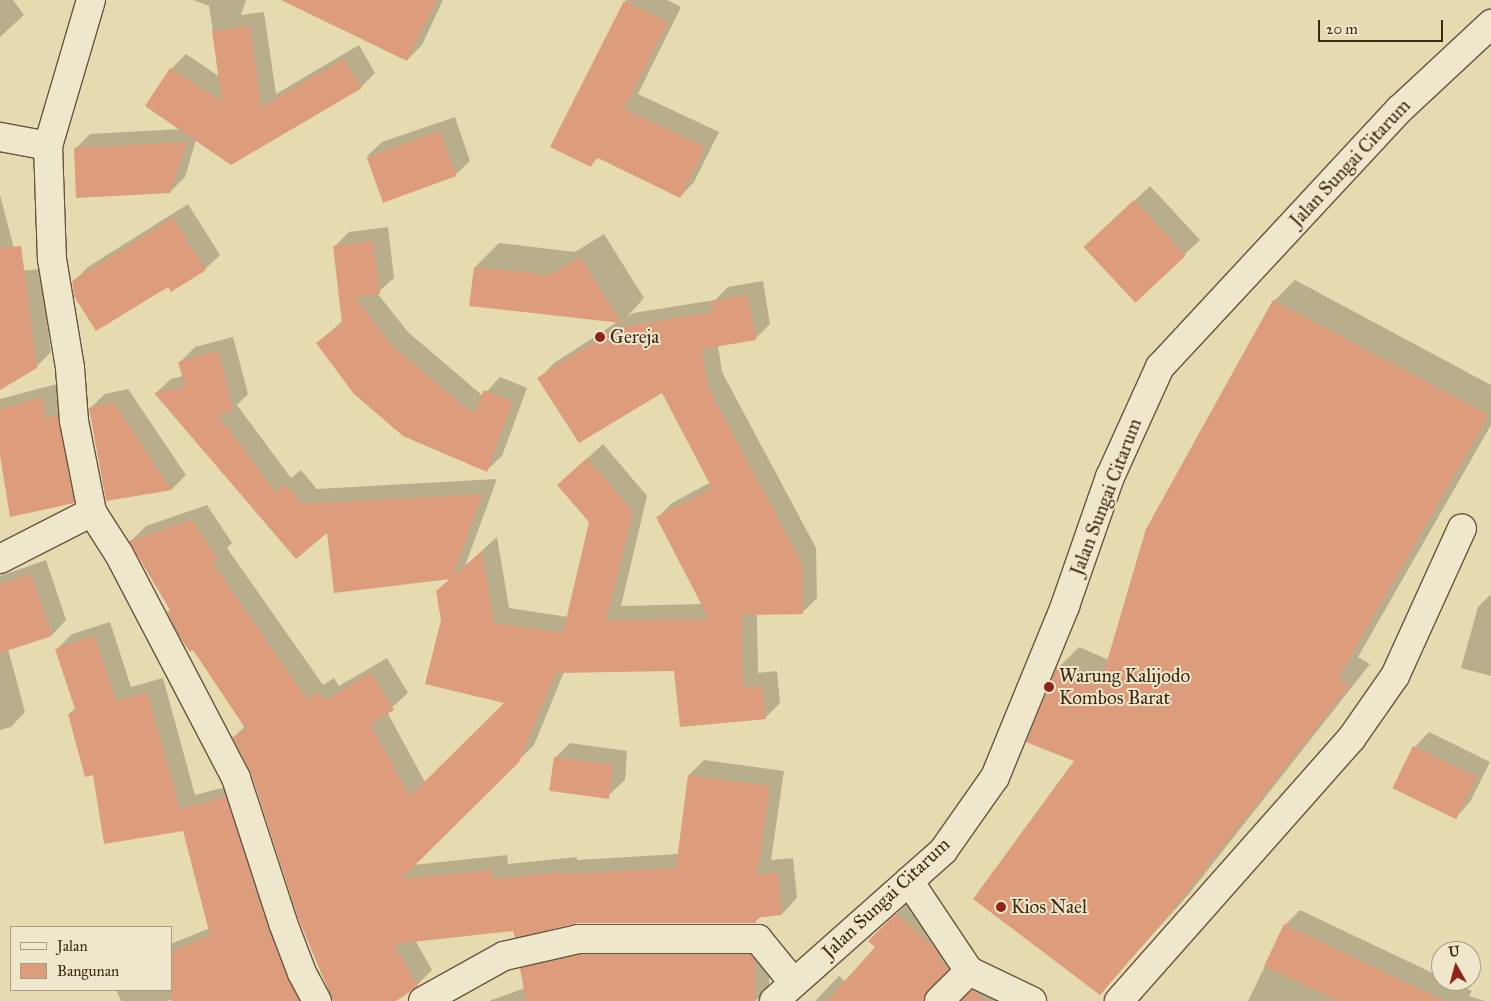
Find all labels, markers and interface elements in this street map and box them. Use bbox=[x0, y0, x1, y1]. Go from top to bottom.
scale bar bbox=[1321, 10, 1446, 42]
text: 20 m bbox=[1326, 20, 1358, 38]
street label: Jalan Sungai Citarum bbox=[1285, 94, 1415, 232]
place label: Gereja bbox=[610, 326, 659, 348]
marker: Gereja bbox=[594, 331, 606, 343]
street label: Jalan Sungai Citarum bbox=[1066, 415, 1146, 579]
place label: Warung Kalijodo Kombos Barat bbox=[1059, 665, 1190, 709]
marker: Warung Kalijodo Kombos Barat bbox=[1043, 681, 1055, 693]
street label: Jalan Sungai Citarum bbox=[817, 833, 955, 963]
place label: Kios Nael bbox=[1011, 896, 1087, 918]
marker: Kios Nael bbox=[995, 901, 1007, 913]
legend bbox=[10, 926, 172, 991]
text: Jalan bbox=[57, 937, 88, 955]
north arrow bbox=[1431, 941, 1481, 991]
text: U bbox=[1448, 942, 1461, 961]
text: Bangunan bbox=[57, 962, 119, 980]

